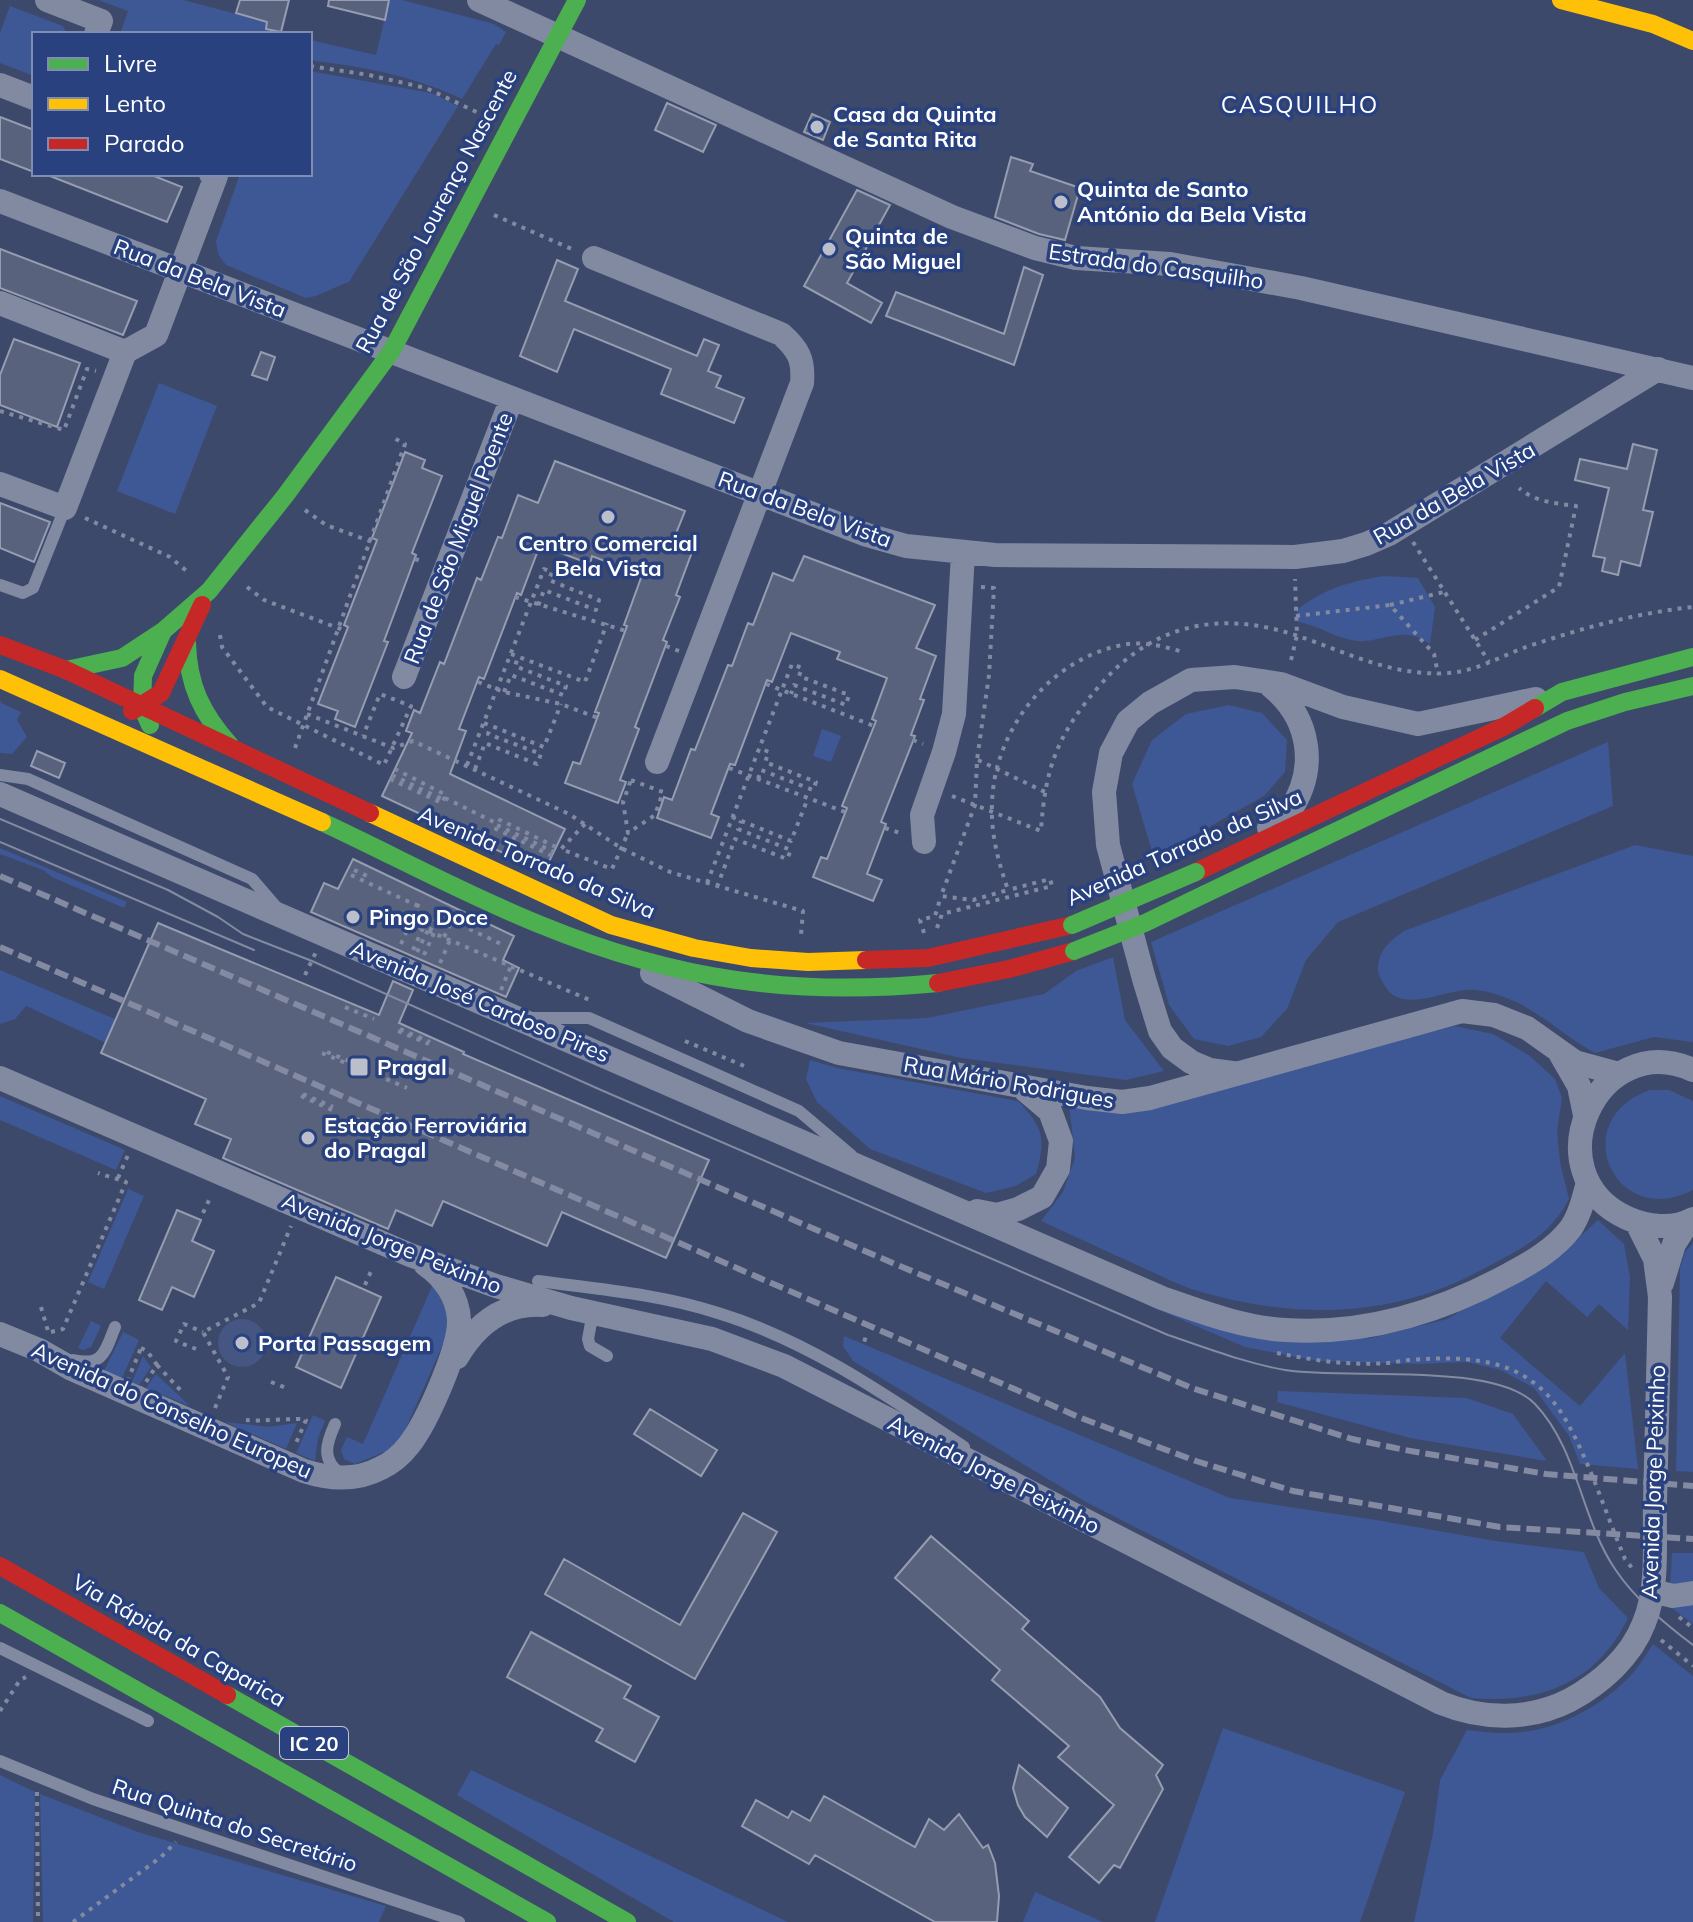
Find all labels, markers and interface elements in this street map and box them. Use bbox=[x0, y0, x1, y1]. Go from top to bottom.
legend bbox=[32, 32, 312, 176]
text: Livre bbox=[104, 48, 157, 78]
street label: Rua de São Lourenço Nascente bbox=[349, 64, 523, 358]
text: Lento bbox=[104, 88, 166, 118]
district label: CASQUILHO bbox=[1221, 89, 1379, 119]
place label: Casa da Quinta de Santa Rita bbox=[833, 100, 997, 153]
marker: Casa da Quinta de Santa Rita bbox=[808, 118, 826, 136]
text: Parado bbox=[104, 128, 185, 158]
place label: Quinta de Santo António da Bela Vista bbox=[1077, 175, 1307, 228]
marker: Quinta de Santo António da Bela Vista bbox=[1052, 193, 1070, 211]
place label: Quinta de São Miguel bbox=[845, 222, 961, 275]
street label: Rua da Bela Vista bbox=[110, 232, 290, 324]
street label: Estrada do Casquilho bbox=[1047, 237, 1265, 295]
marker: Quinta de São Miguel bbox=[820, 240, 838, 258]
street label: Rua de São Miguel Poente bbox=[397, 408, 519, 668]
street label: Rua da Bela Vista bbox=[1368, 435, 1540, 551]
street label: Rua da Bela Vista bbox=[715, 465, 895, 553]
marker: Centro Comercial Bela Vista bbox=[599, 508, 617, 526]
place label: Centro Comercial Bela Vista bbox=[518, 529, 698, 582]
street label: Avenida Torrado da Silva bbox=[1062, 782, 1306, 912]
street label: Avenida Torrado da Silva bbox=[414, 799, 660, 925]
place label: Pingo Doce bbox=[369, 903, 488, 931]
marker: Pingo Doce bbox=[344, 908, 362, 926]
street label: Avenida José Cardoso Pires bbox=[346, 934, 614, 1068]
street label: Rua Mário Rodrigues bbox=[902, 1050, 1116, 1114]
place label: Pragal bbox=[377, 1053, 447, 1081]
marker: Pragal bbox=[348, 1056, 370, 1078]
place label: Estação Ferroviária do Pragal bbox=[324, 1111, 527, 1164]
marker: Estação Ferroviária do Pragal bbox=[299, 1129, 317, 1147]
street label: Avenida Jorge Peixinho bbox=[278, 1186, 506, 1300]
place label: Porta Passagem bbox=[258, 1329, 431, 1357]
marker: Porta Passagem bbox=[233, 1334, 251, 1352]
street label: Avenida do Conselho Europeu bbox=[28, 1335, 316, 1485]
street label: Avenida Jorge Peixinho bbox=[1635, 1364, 1671, 1600]
street label: Avenida Jorge Peixinho bbox=[883, 1408, 1105, 1540]
street label: Via Rápida da Caparica bbox=[67, 1567, 291, 1713]
road number: IC 20 bbox=[280, 1727, 348, 1759]
street label: Rua Quinta do Secretário bbox=[109, 1772, 361, 1878]

